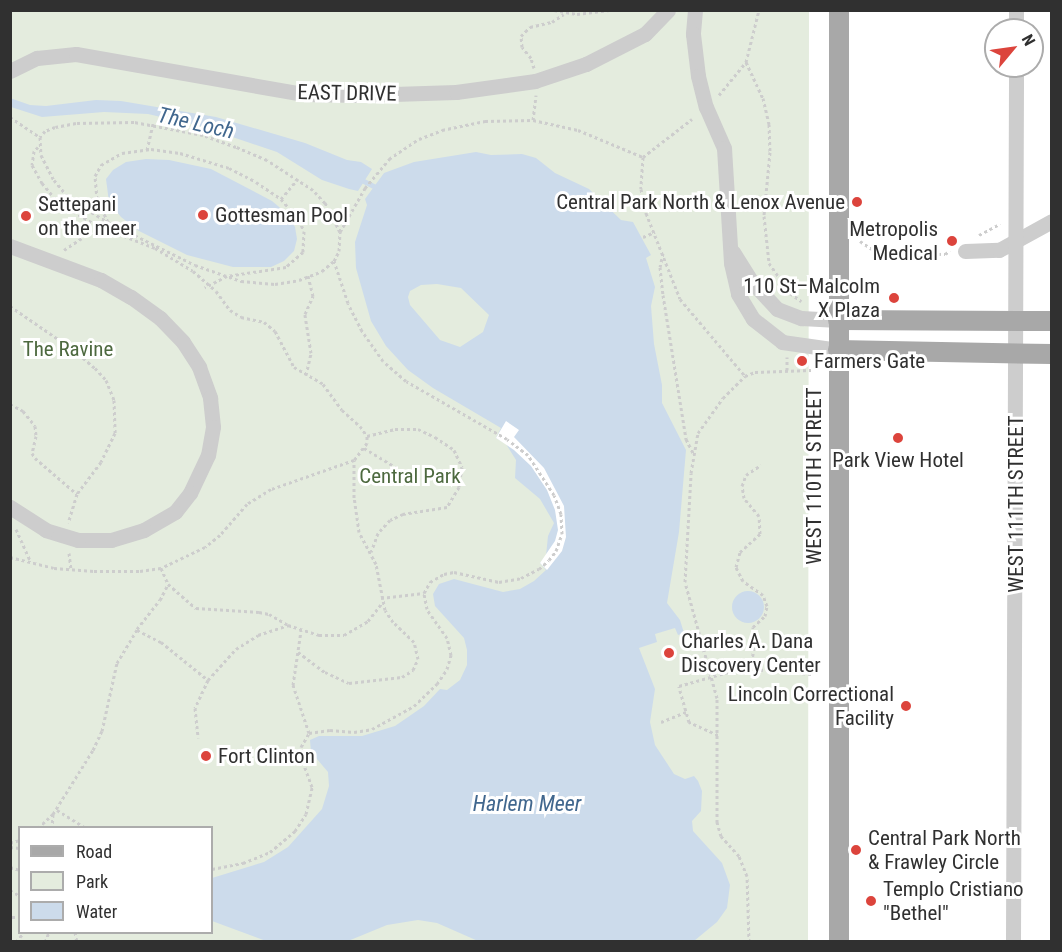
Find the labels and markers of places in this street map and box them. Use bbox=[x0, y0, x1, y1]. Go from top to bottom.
place label: Central Park North & Lenox Avenue bbox=[556, 189, 845, 215]
place label: Settepani on the meer bbox=[38, 191, 136, 241]
marker: Central Park North & Lenox Avenue bbox=[850, 195, 864, 209]
place label: Gottesman Pool bbox=[215, 202, 348, 228]
marker: Gottesman Pool bbox=[196, 208, 210, 222]
marker: Settepani on the meer bbox=[19, 209, 33, 223]
place label: Metropolis Medical bbox=[849, 216, 938, 266]
marker: Metropolis Medical bbox=[943, 232, 961, 250]
place label: 110 St–Malcolm X Plaza bbox=[743, 273, 880, 323]
marker: 110 St–Malcolm X Plaza bbox=[885, 289, 903, 307]
place label: Farmers Gate bbox=[814, 348, 925, 374]
marker: Farmers Gate bbox=[795, 354, 809, 368]
marker: Park View Hotel bbox=[891, 431, 905, 445]
place label: Park View Hotel bbox=[832, 447, 964, 473]
place label: Charles A. Dana Discovery Center bbox=[681, 628, 821, 678]
marker: Charles A. Dana Discovery Center bbox=[662, 646, 676, 660]
place label: Lincoln Correctional Facility bbox=[728, 681, 894, 731]
marker: Lincoln Correctional Facility bbox=[899, 699, 913, 713]
place label: Fort Clinton bbox=[218, 743, 315, 769]
marker: Fort Clinton bbox=[199, 749, 213, 763]
place label: Central Park North & Frawley Circle bbox=[868, 825, 1021, 875]
marker: Central Park North & Frawley Circle bbox=[849, 843, 863, 857]
place label: Templo Cristiano "Bethel" bbox=[883, 876, 1024, 926]
marker: Templo Cristiano "Bethel" bbox=[864, 894, 878, 908]

